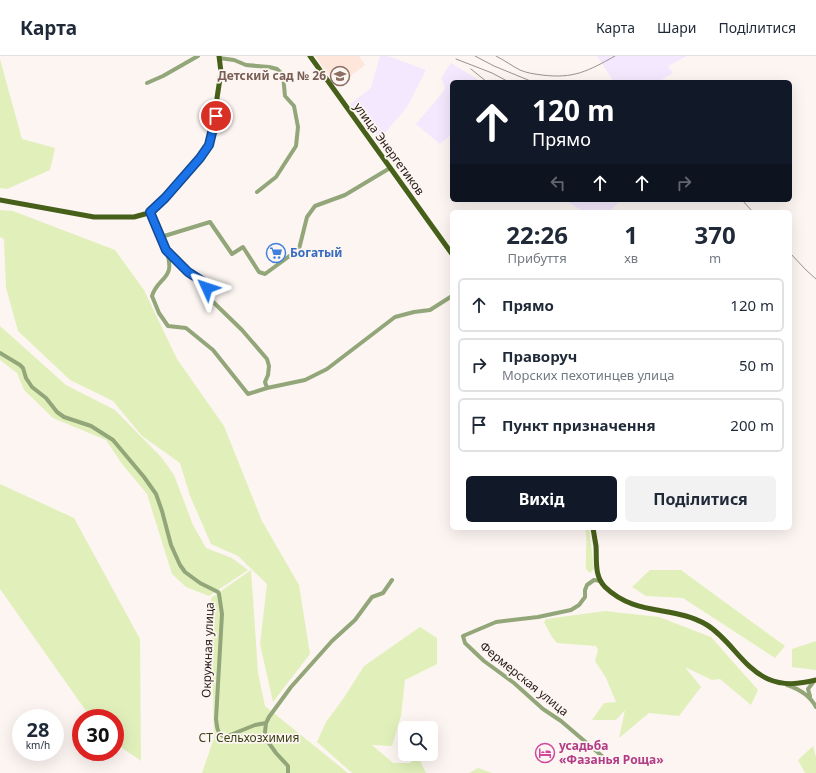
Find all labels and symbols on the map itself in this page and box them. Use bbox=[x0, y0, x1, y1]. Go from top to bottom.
school or university icon: Детский сад № 26 bbox=[329, 65, 351, 87]
place label: Детский сад № 26 bbox=[217, 67, 326, 84]
pin bbox=[199, 99, 233, 133]
street label: улица Энергетиков bbox=[350, 99, 429, 199]
supermarket icon: Богатый bbox=[265, 242, 287, 264]
place label: Богатый bbox=[290, 244, 342, 261]
position arrow bbox=[186, 267, 228, 309]
street label: Окружная улица bbox=[197, 602, 218, 698]
street label: Фермерская улица bbox=[476, 638, 572, 720]
speed limit sign: 30 bbox=[72, 709, 124, 761]
park label: СТ Сельхозхимия bbox=[199, 729, 299, 746]
place label: усадьба «Фазанья Роща» bbox=[558, 737, 664, 768]
hotel icon: усадьба «Фазанья Роща» bbox=[534, 742, 556, 764]

